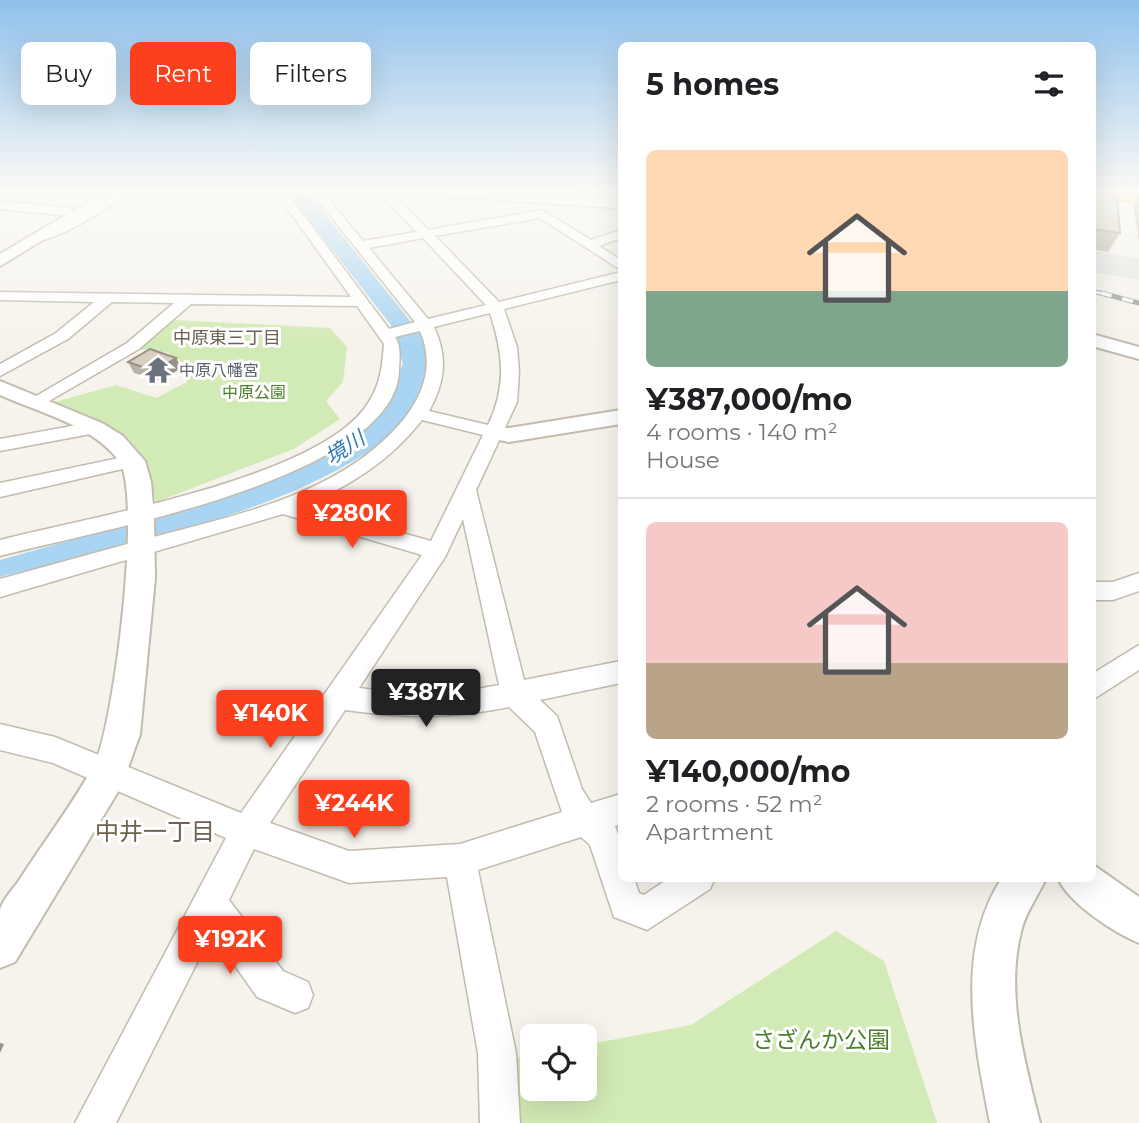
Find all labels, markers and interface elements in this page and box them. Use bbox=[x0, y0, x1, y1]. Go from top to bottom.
chip: Buy bbox=[21, 42, 116, 105]
chip: Rent bbox=[130, 42, 236, 105]
chip: Filters bbox=[250, 42, 371, 105]
icon: filters bbox=[1030, 65, 1068, 103]
text: 5 homes bbox=[646, 66, 779, 103]
icon: home bbox=[794, 195, 920, 321]
district label: 中原東三丁目 bbox=[173, 327, 281, 349]
temple icon: 中原八幡宮 bbox=[143, 355, 173, 385]
place label: 中原八幡宮 bbox=[179, 361, 259, 380]
text: ¥387,000/mo bbox=[646, 381, 852, 418]
park label: 中原公園 bbox=[222, 383, 286, 402]
text: 4 rooms · 140 m² bbox=[646, 418, 838, 446]
water label: 境川 bbox=[320, 425, 371, 470]
text: House bbox=[646, 446, 720, 474]
pin: ¥280K bbox=[303, 490, 401, 550]
text: ¥280K bbox=[313, 499, 391, 527]
icon: home bbox=[794, 567, 920, 693]
pin: ¥387K bbox=[377, 670, 475, 729]
text: ¥387K bbox=[387, 678, 465, 706]
pin: ¥140K bbox=[221, 690, 319, 750]
text: ¥140K bbox=[232, 699, 308, 727]
text: ¥140,000/mo bbox=[646, 753, 850, 790]
pin: ¥244K bbox=[305, 780, 403, 840]
text: ¥244K bbox=[315, 789, 393, 817]
text: 2 rooms · 52 m² bbox=[646, 790, 823, 818]
district label: 中井一丁目 bbox=[95, 817, 215, 846]
text: Apartment bbox=[646, 818, 774, 846]
pin: ¥192K bbox=[181, 916, 279, 976]
text: ¥192K bbox=[194, 925, 266, 953]
map controls bbox=[520, 1024, 597, 1101]
button: locate bbox=[520, 1024, 597, 1101]
park label: さざんか公園 bbox=[752, 1026, 890, 1054]

